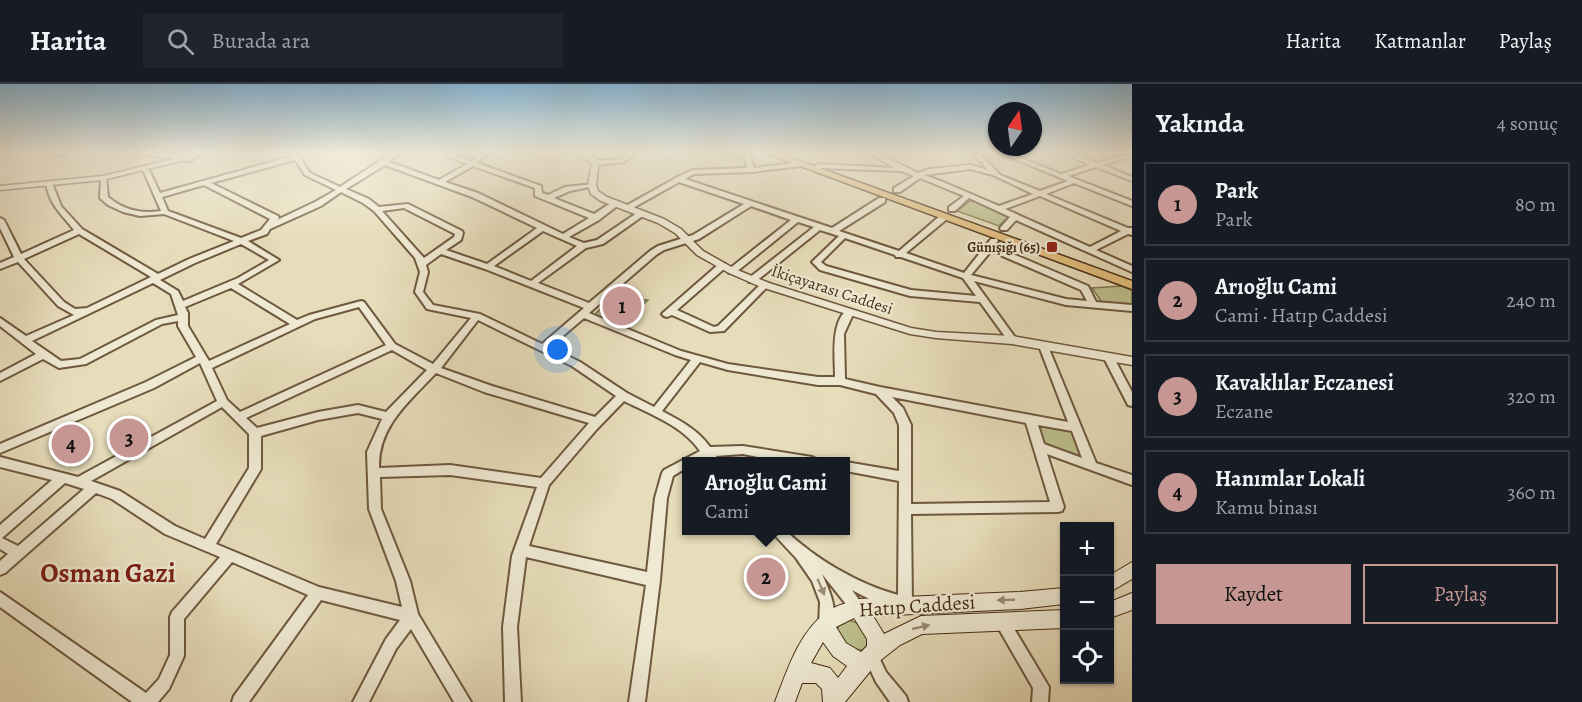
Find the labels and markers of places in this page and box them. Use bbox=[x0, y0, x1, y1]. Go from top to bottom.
place label: Günışığı (65) bbox=[967, 238, 1040, 257]
marker: Günışığı (65) bbox=[1045, 240, 1059, 254]
pin: 1 bbox=[602, 284, 642, 328]
pin: 3 bbox=[110, 416, 148, 460]
pin: 4 bbox=[52, 422, 90, 466]
pin: 2 bbox=[746, 554, 786, 600]

